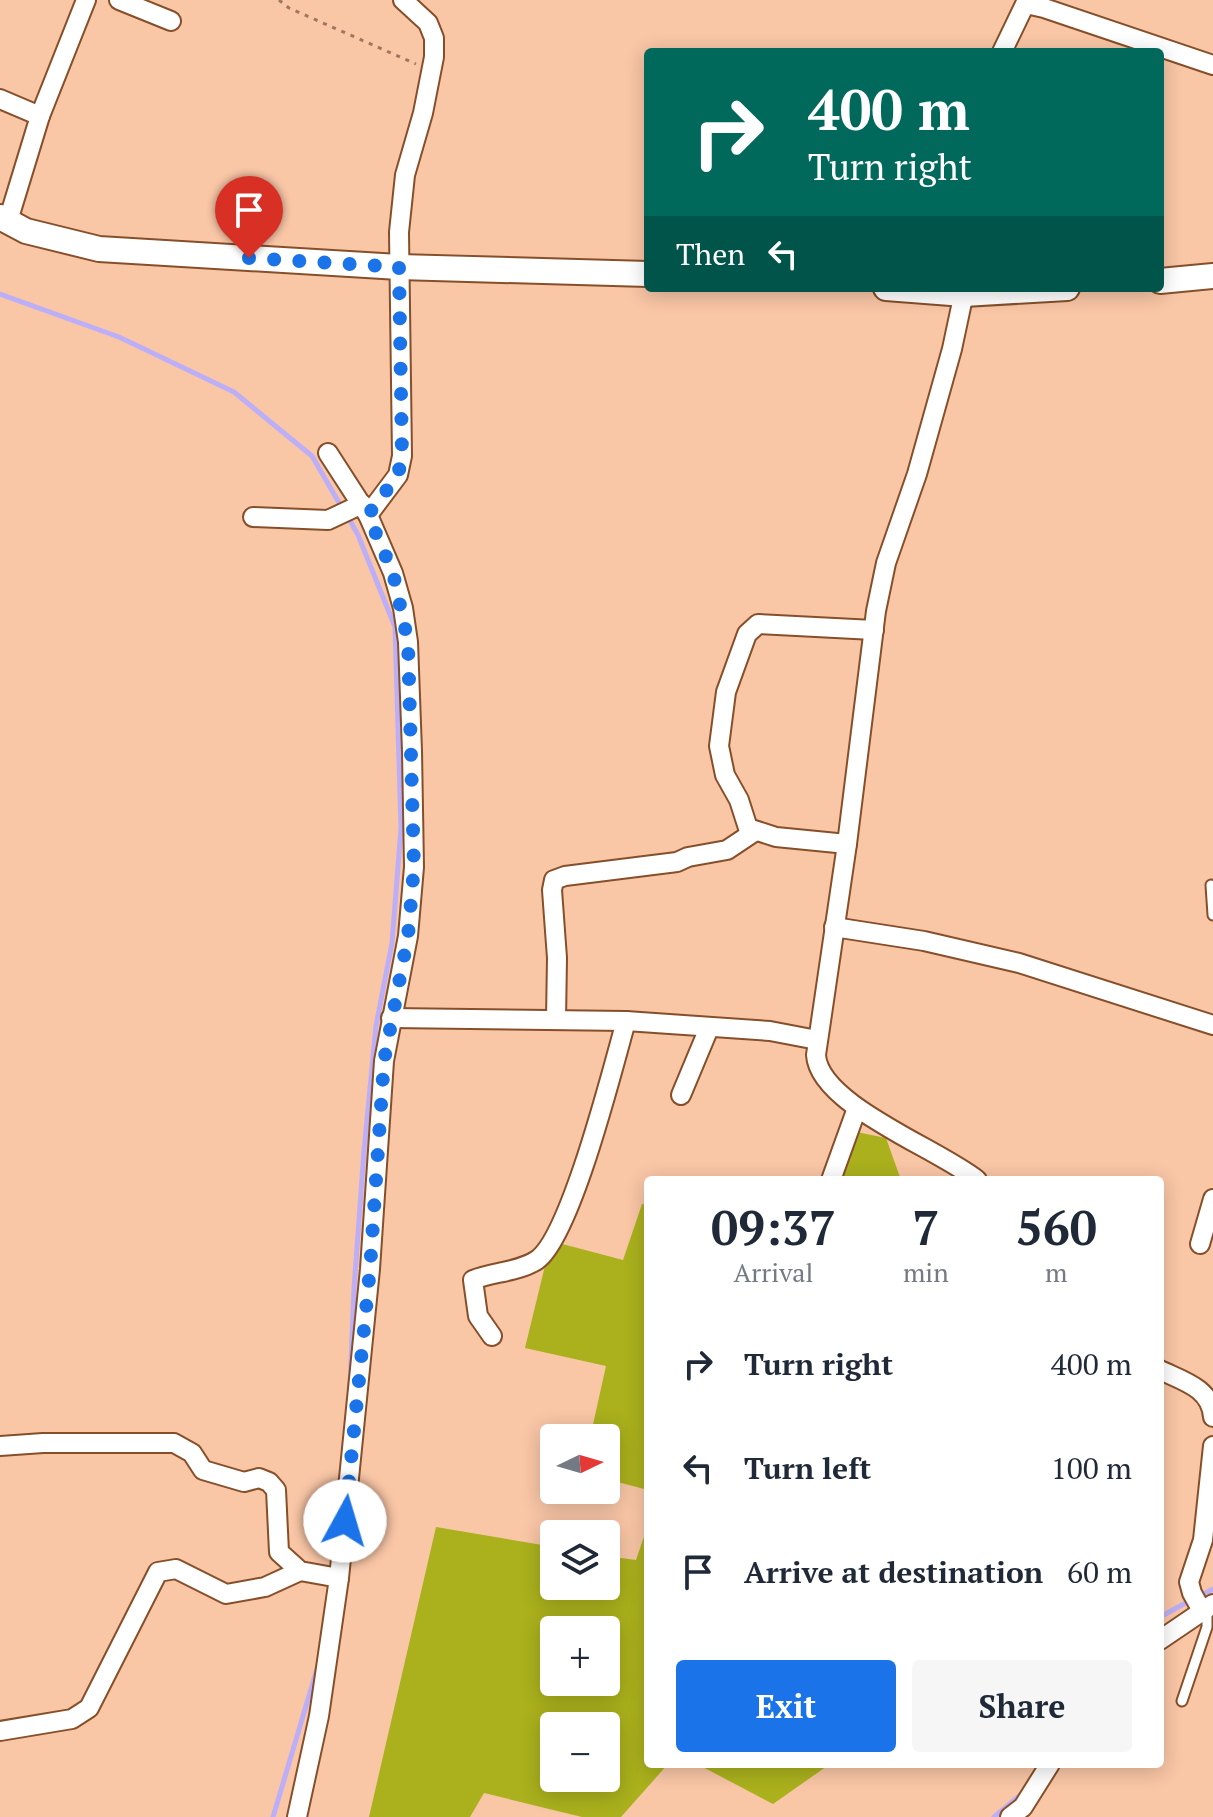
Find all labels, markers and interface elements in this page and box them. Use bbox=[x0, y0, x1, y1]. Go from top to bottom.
text: 400 m bbox=[808, 72, 970, 146]
icon: right bbox=[676, 80, 780, 184]
text: Turn right bbox=[808, 143, 972, 190]
pin bbox=[215, 176, 283, 258]
icon: arrive bbox=[227, 188, 271, 232]
icon: left bbox=[761, 232, 805, 276]
text: Then bbox=[676, 234, 745, 274]
text: 09:37 bbox=[711, 1195, 836, 1259]
text: 7 bbox=[912, 1195, 939, 1259]
text: 560 bbox=[1016, 1195, 1097, 1259]
text: Arrival bbox=[734, 1255, 813, 1289]
text: min bbox=[903, 1255, 949, 1289]
text: m bbox=[1045, 1255, 1068, 1289]
icon: right bbox=[676, 1342, 720, 1386]
text: Turn right bbox=[744, 1344, 893, 1384]
text: 400 m bbox=[1051, 1344, 1132, 1384]
north arrow bbox=[540, 1424, 620, 1504]
map controls bbox=[540, 1424, 620, 1792]
icon: left bbox=[676, 1446, 720, 1490]
text: Turn left bbox=[744, 1448, 871, 1488]
text: 100 m bbox=[1051, 1448, 1132, 1488]
position arrow bbox=[303, 1479, 387, 1563]
button: layers bbox=[540, 1520, 620, 1600]
icon: arrive bbox=[676, 1550, 720, 1594]
text: Arrive at destination bbox=[744, 1552, 1043, 1592]
text: 60 m bbox=[1067, 1552, 1132, 1592]
button: + bbox=[540, 1616, 620, 1696]
button: Exit bbox=[676, 1660, 896, 1752]
button: Share bbox=[912, 1660, 1132, 1752]
button: − bbox=[540, 1712, 620, 1792]

